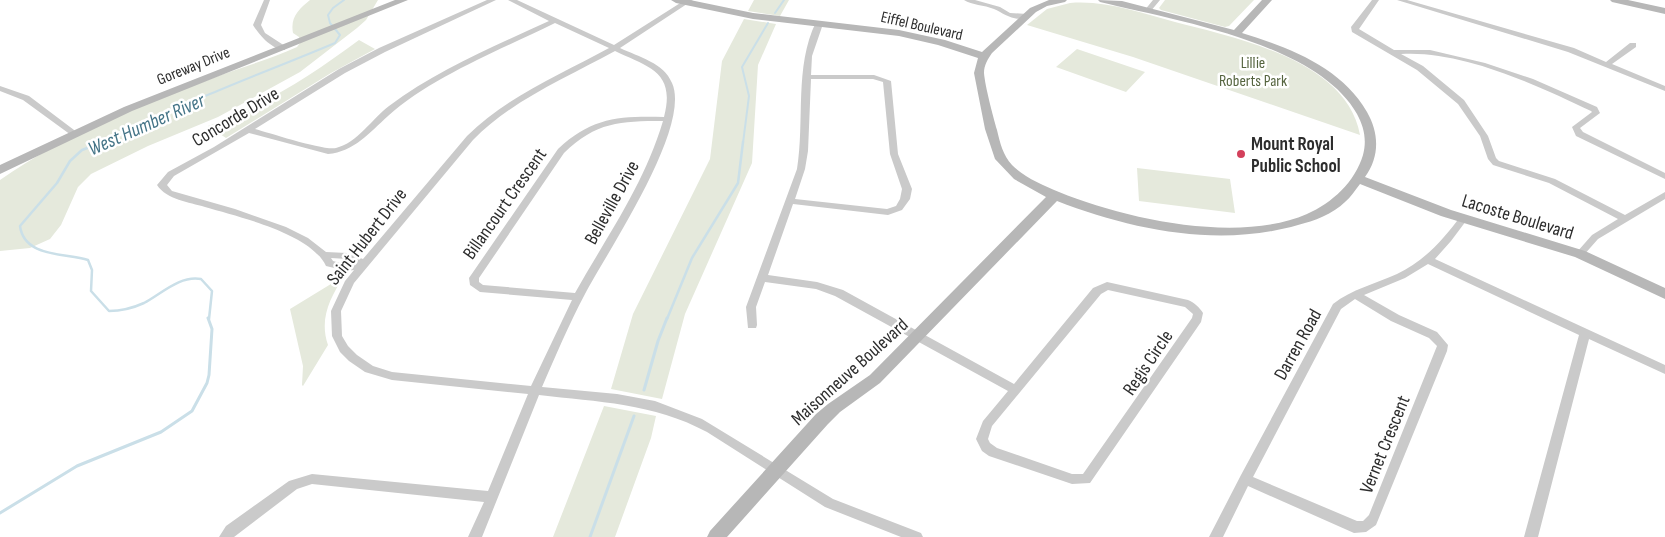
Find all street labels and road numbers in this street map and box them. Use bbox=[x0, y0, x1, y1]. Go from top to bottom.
street label: Eiffel Boulevard bbox=[879, 8, 964, 45]
street label: Goreway Drive bbox=[154, 43, 233, 90]
street label: Concorde Drive bbox=[188, 82, 283, 152]
street label: Billancourt Crescent bbox=[458, 144, 552, 264]
street label: Belleville Drive bbox=[580, 157, 645, 249]
street label: Saint Hubert Drive bbox=[322, 184, 412, 290]
street label: Lacoste Boulevard bbox=[1459, 190, 1576, 245]
street label: Darren Road bbox=[1269, 305, 1327, 384]
street label: Maisonneuve Boulevard bbox=[787, 314, 913, 431]
street label: Regis Circle bbox=[1118, 326, 1178, 400]
street label: Vernet Crescent bbox=[1355, 392, 1416, 497]

